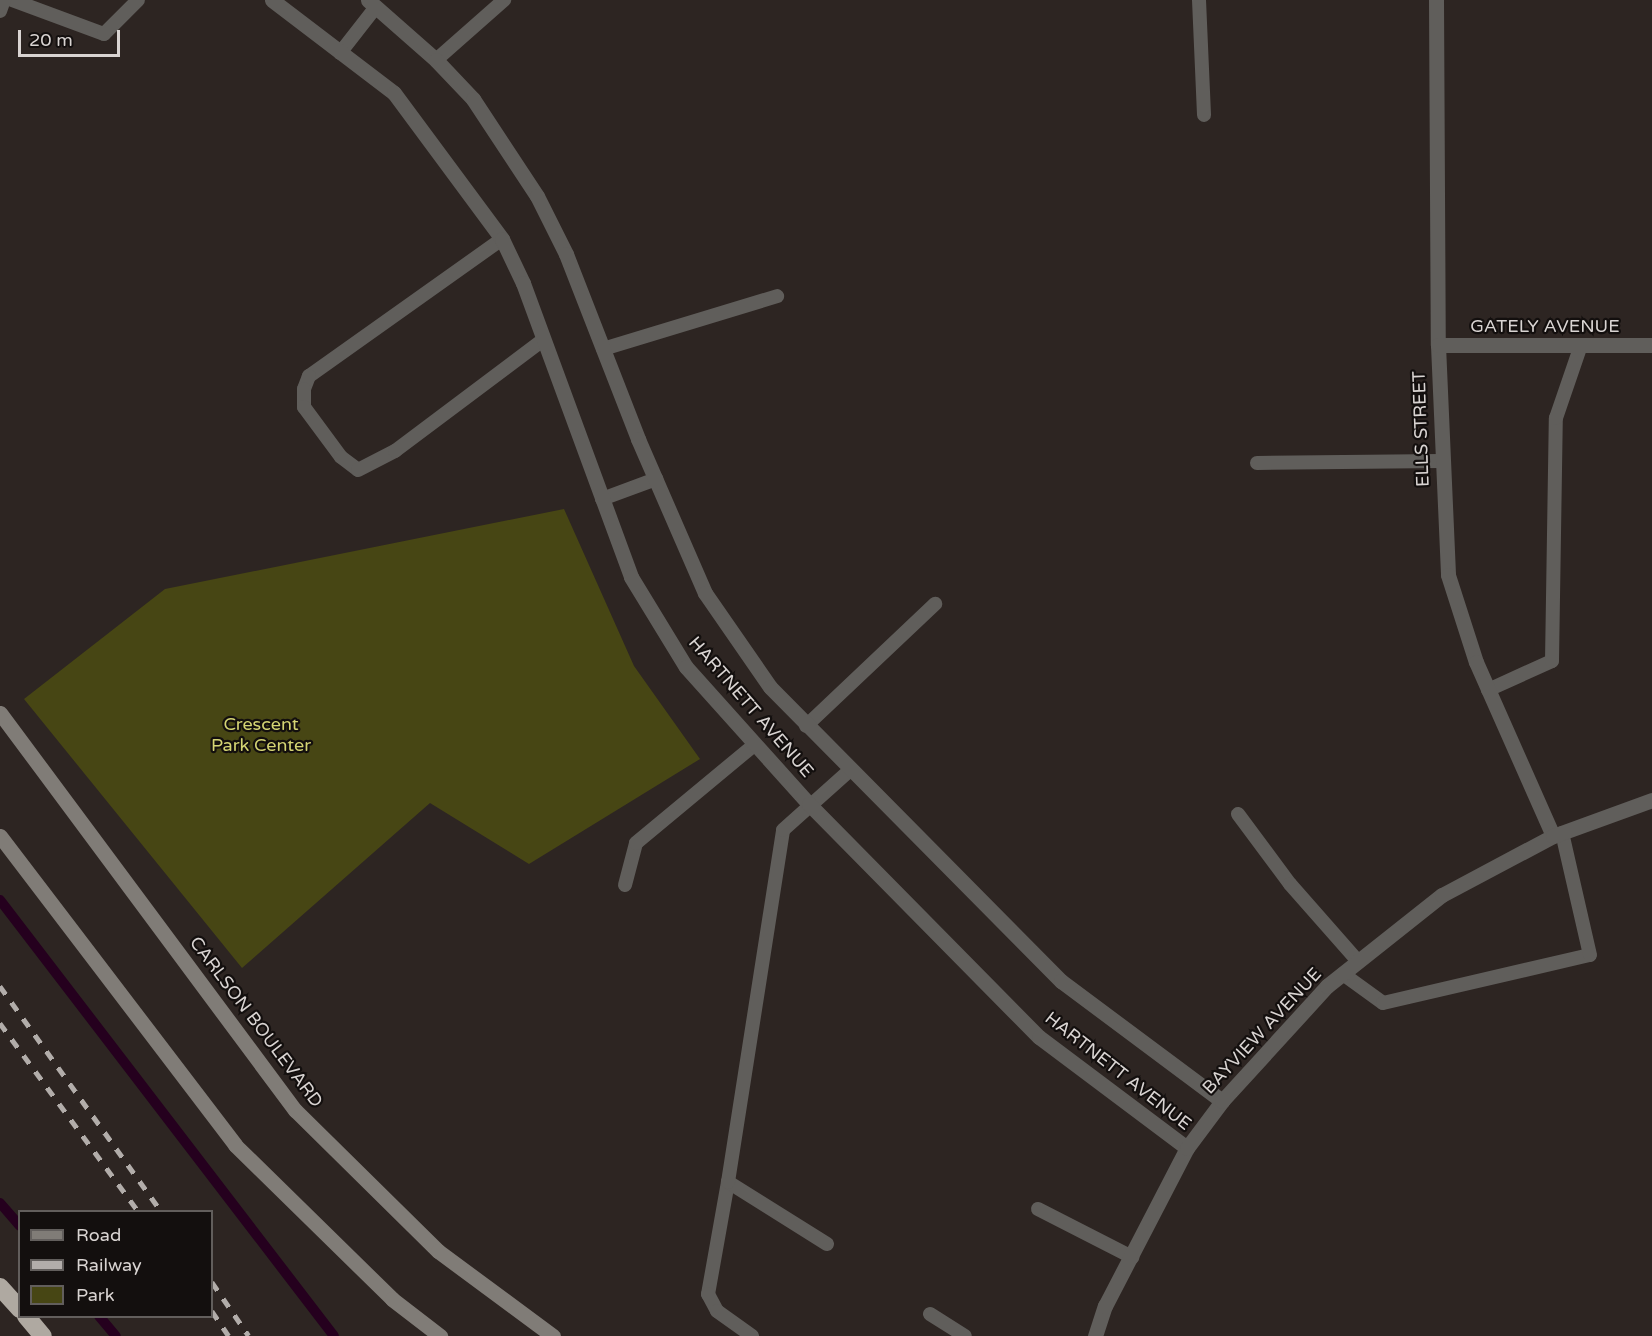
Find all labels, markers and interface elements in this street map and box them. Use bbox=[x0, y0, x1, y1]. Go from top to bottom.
scale bar bbox=[21, 18, 123, 56]
text: 20 m bbox=[29, 29, 73, 51]
street label: GATELY AVENUE bbox=[1470, 315, 1620, 337]
street label: ELLS STREET bbox=[1408, 371, 1434, 487]
street label: HARTNETT AVENUE bbox=[684, 632, 818, 782]
park label: Crescent Park Center bbox=[211, 714, 311, 756]
street label: CARLSON BOULEVARD bbox=[185, 932, 327, 1112]
street label: BAYVIEW AVENUE bbox=[1198, 963, 1326, 1099]
street label: HARTNETT AVENUE bbox=[1041, 1007, 1195, 1135]
legend bbox=[18, 1210, 213, 1318]
text: Road bbox=[76, 1224, 121, 1246]
text: Railway bbox=[76, 1254, 142, 1276]
text: Park bbox=[76, 1284, 114, 1306]

